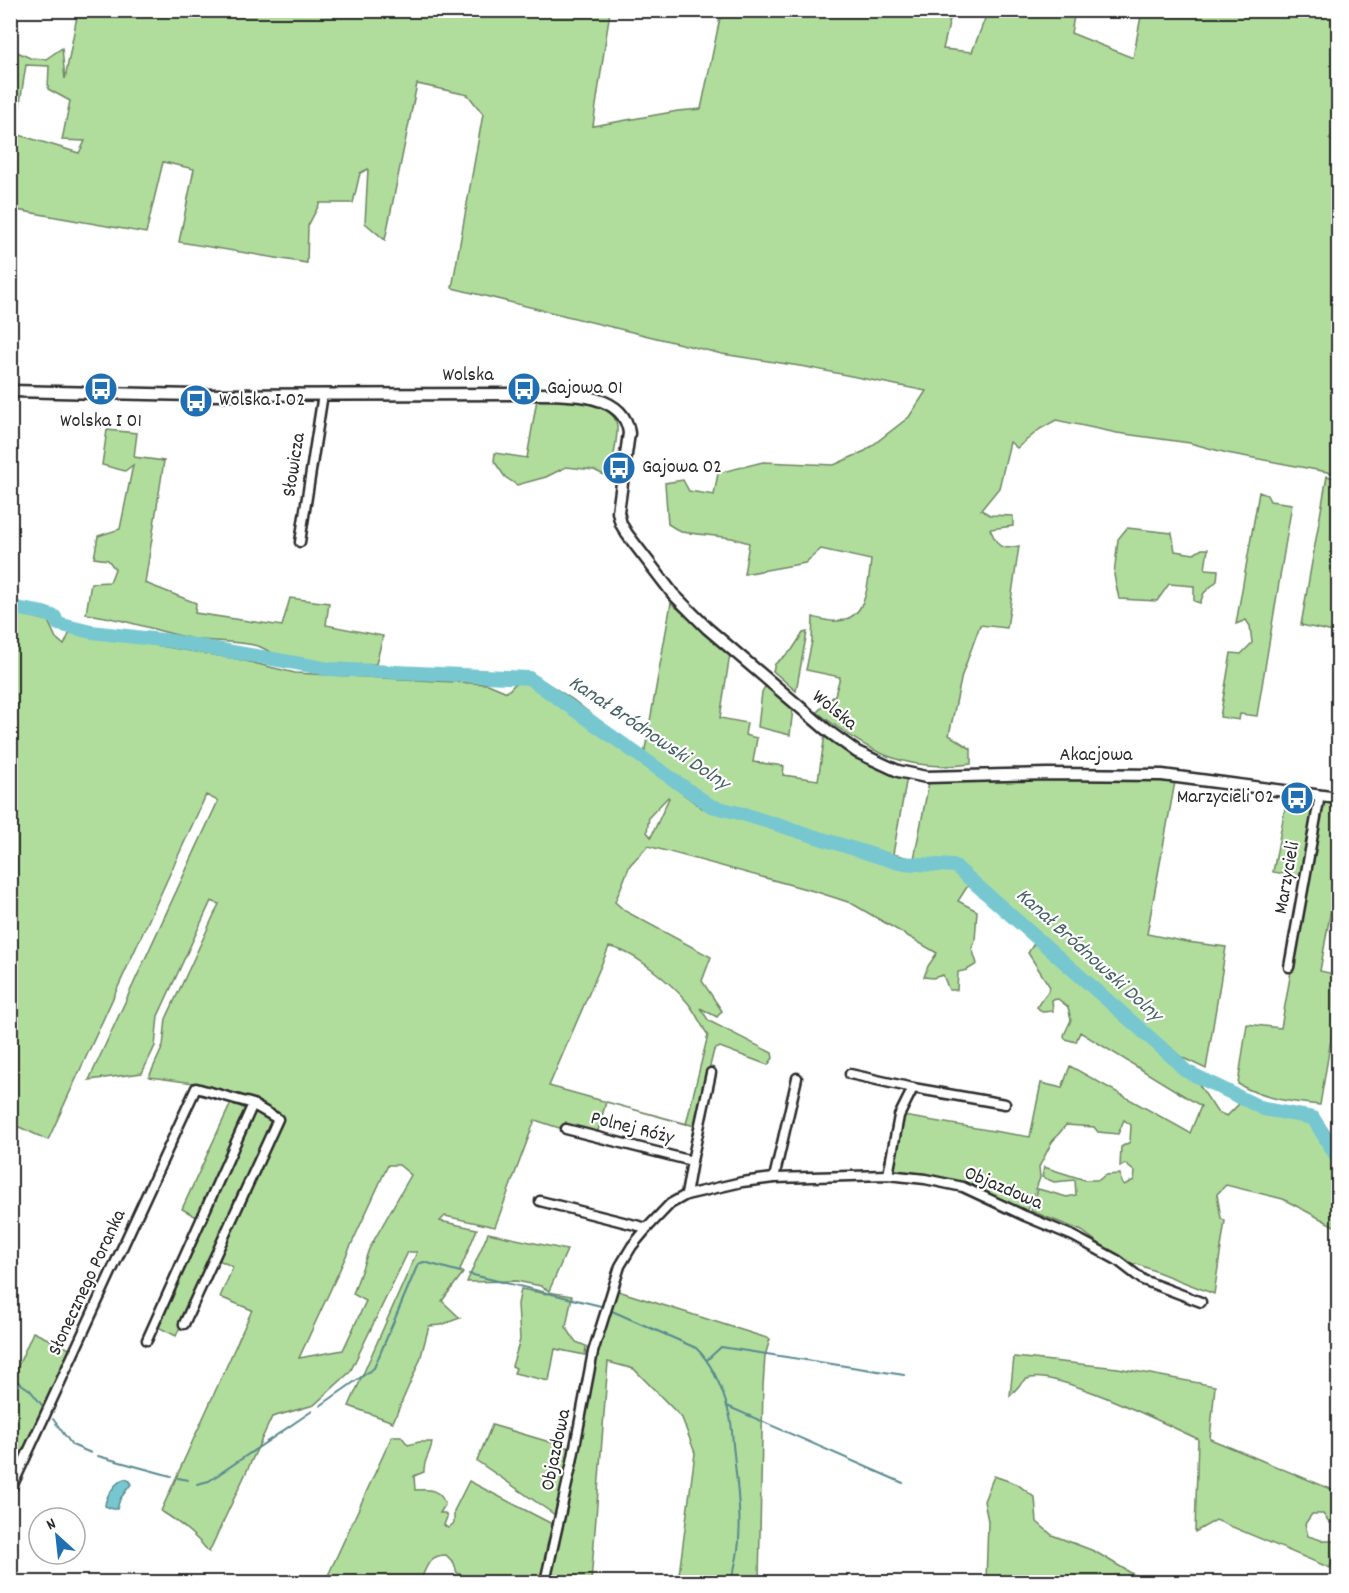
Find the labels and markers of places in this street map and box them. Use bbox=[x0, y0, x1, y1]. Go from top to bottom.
bus stop icon: Wolska I 01 bbox=[83, 371, 119, 407]
bus stop icon: Gajowa 01 bbox=[506, 371, 542, 407]
place label: Gajowa 01 bbox=[547, 375, 623, 403]
bus stop icon: Wolska I 02 bbox=[178, 383, 214, 419]
place label: Wolska I 02 bbox=[219, 387, 305, 415]
place label: Wolska I 01 bbox=[60, 408, 142, 436]
bus stop icon: Gajowa 02 bbox=[601, 450, 637, 486]
place label: Gajowa 02 bbox=[642, 454, 722, 482]
bus stop icon: Marzycieli 02 bbox=[1279, 780, 1315, 816]
place label: Marzycieli 02 bbox=[1177, 784, 1274, 812]

